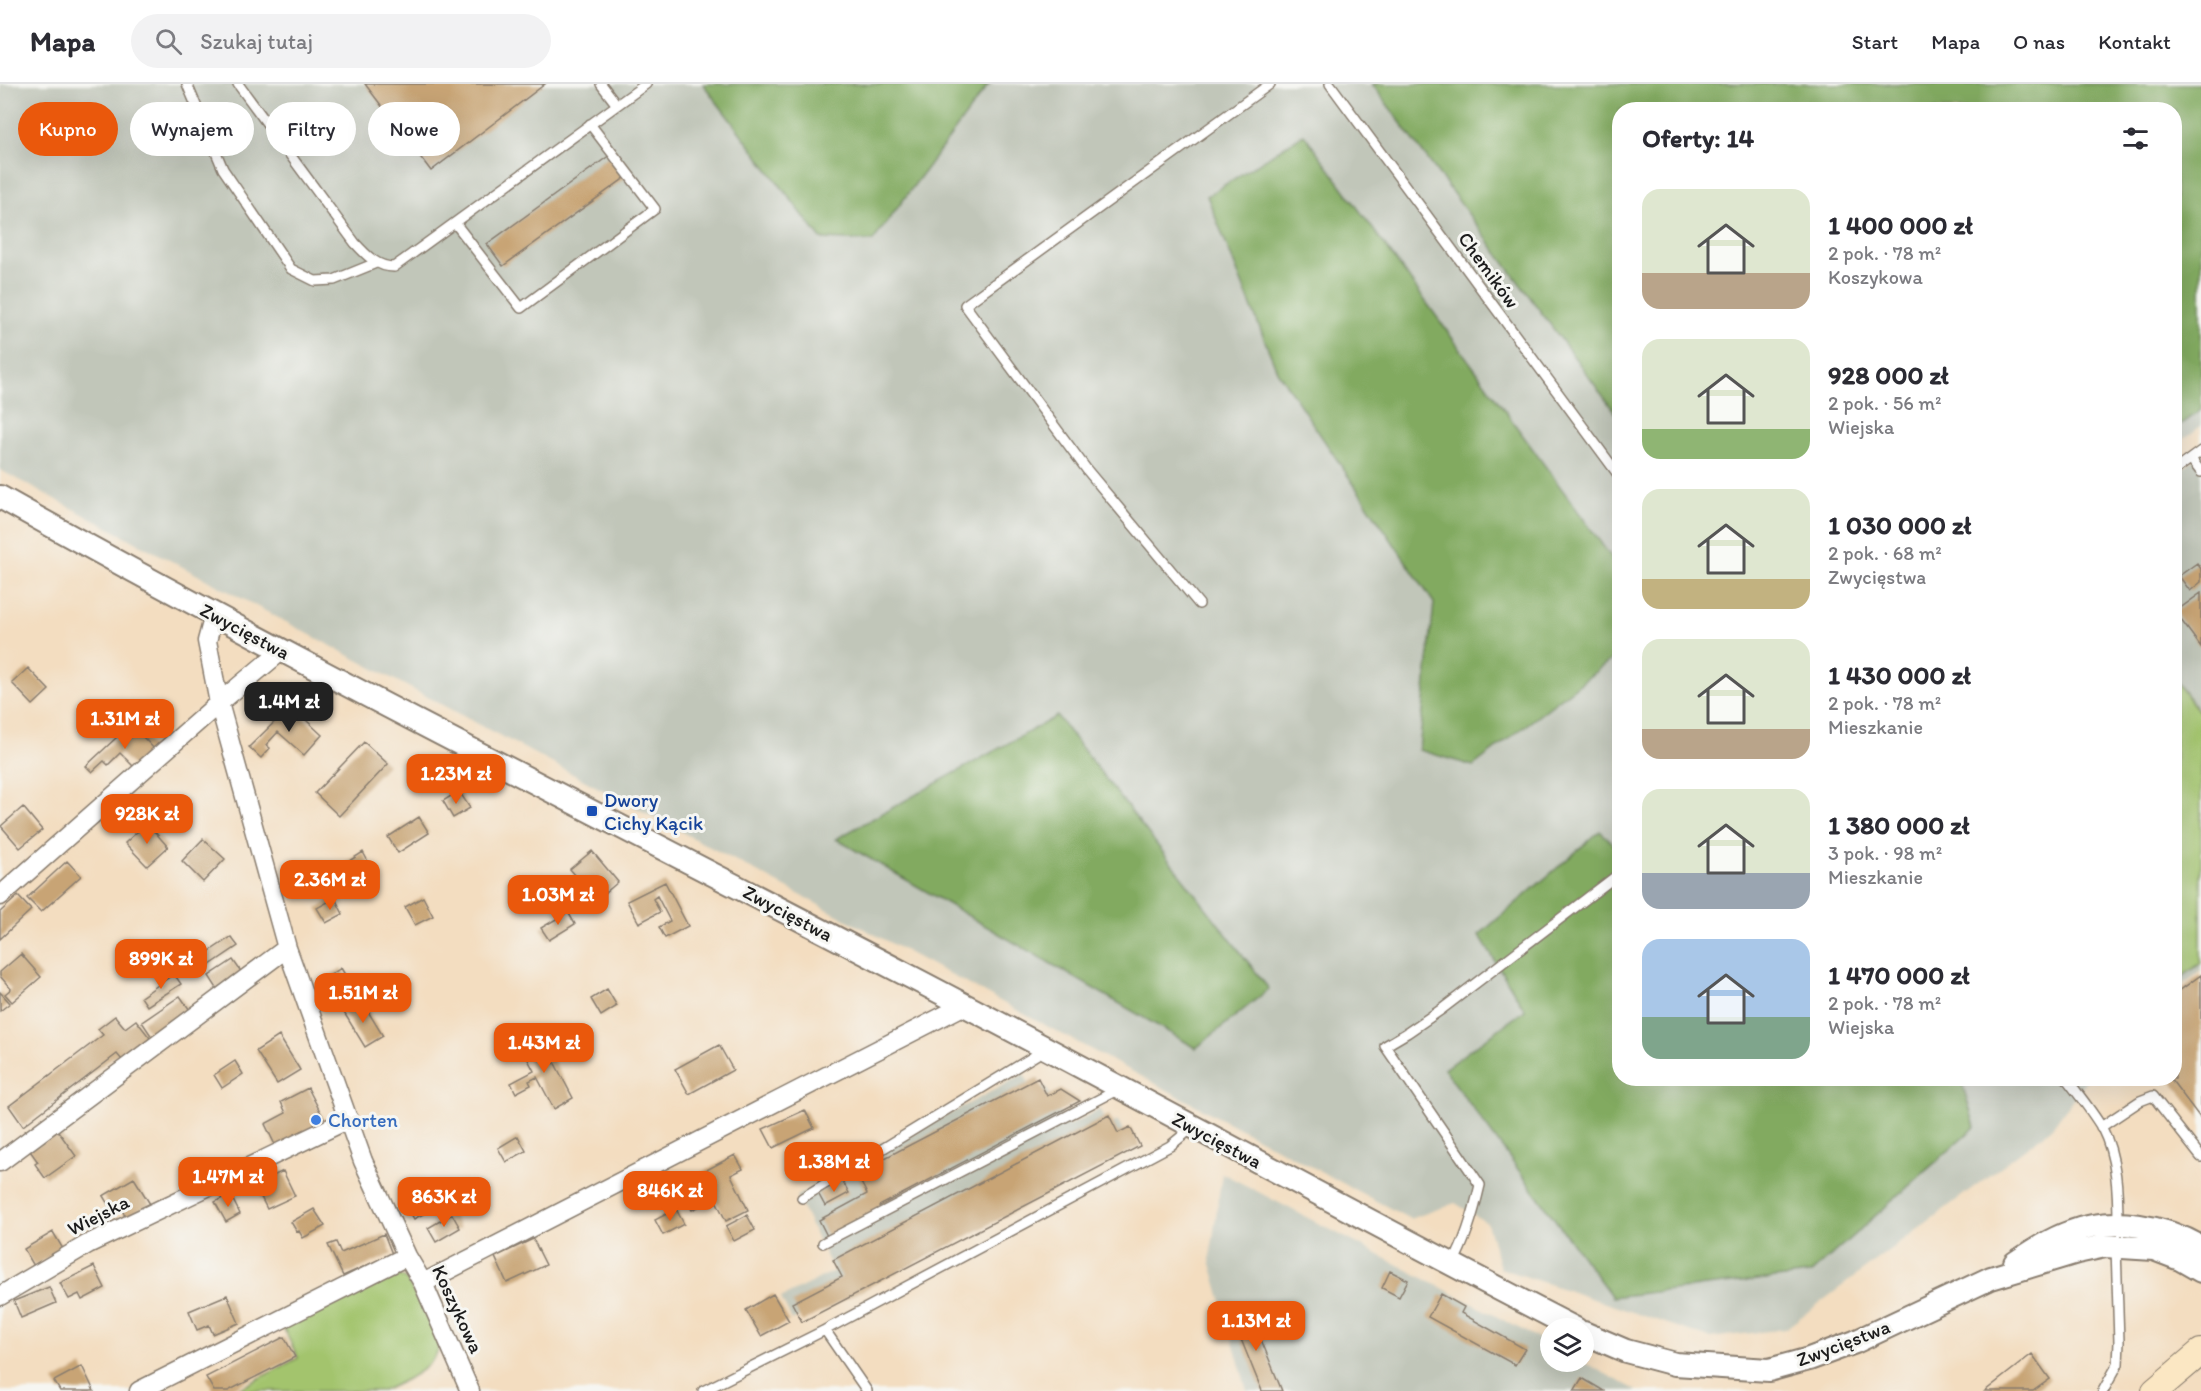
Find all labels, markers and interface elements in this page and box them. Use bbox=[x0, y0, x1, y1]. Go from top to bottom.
search box bbox=[131, 14, 551, 68]
text: Mapa bbox=[30, 24, 95, 58]
icon: search bbox=[152, 25, 185, 58]
text: Szukaj tutaj bbox=[200, 28, 313, 55]
text: Start bbox=[1852, 29, 1898, 54]
text: Mapa bbox=[1931, 29, 1980, 54]
text: O nas bbox=[2013, 29, 2065, 54]
text: Kontakt bbox=[2098, 29, 2171, 54]
chip: Kupno bbox=[18, 102, 118, 156]
chip: Wynajem bbox=[130, 102, 254, 156]
chip: Filtry bbox=[266, 102, 356, 156]
chip: Nowe bbox=[368, 102, 460, 156]
text: Oferty: 14 bbox=[1642, 122, 1754, 154]
icon: filters bbox=[2119, 122, 2152, 155]
text: 1 400 000 zł bbox=[1828, 209, 1973, 241]
icon: home bbox=[1690, 213, 1762, 285]
street label: Chemików bbox=[1453, 227, 1525, 313]
text: 2 pok. · 78 m² bbox=[1828, 241, 1941, 265]
text: Koszykowa bbox=[1828, 265, 1923, 289]
text: 928 000 zł bbox=[1828, 359, 1949, 391]
icon: home bbox=[1690, 363, 1762, 435]
text: 2 pok. · 56 m² bbox=[1828, 391, 1941, 415]
text: Wiejska bbox=[1828, 415, 1894, 439]
text: 1 030 000 zł bbox=[1828, 509, 1971, 541]
icon: home bbox=[1690, 513, 1762, 585]
text: 2 pok. · 68 m² bbox=[1828, 541, 1942, 565]
text: Zwycięstwa bbox=[1828, 565, 1926, 589]
street label: Zwycięstwa bbox=[196, 597, 294, 665]
text: 1 430 000 zł bbox=[1828, 659, 1971, 691]
icon: home bbox=[1690, 663, 1762, 735]
pin: 1.4M zł bbox=[234, 682, 344, 733]
text: 1.4M zł bbox=[258, 689, 320, 713]
text: 2 pok. · 78 m² bbox=[1828, 691, 1941, 715]
pin: 1.31M zł bbox=[63, 699, 187, 750]
text: 1.31M zł bbox=[90, 706, 160, 730]
text: Mieszkanie bbox=[1828, 715, 1923, 739]
pin: 1.23M zł bbox=[394, 754, 518, 805]
text: 1.23M zł bbox=[421, 761, 491, 785]
place label: Dwory Cichy Kącik bbox=[604, 788, 703, 835]
pin: 928K zł bbox=[92, 794, 202, 845]
text: 928K zł bbox=[115, 801, 179, 825]
marker: Dwory Cichy Kącik bbox=[585, 804, 599, 818]
text: 1 380 000 zł bbox=[1828, 809, 1970, 841]
icon: home bbox=[1690, 813, 1762, 885]
text: 3 pok. · 98 m² bbox=[1828, 841, 1942, 865]
pin: 2.36M zł bbox=[268, 860, 392, 911]
text: Mieszkanie bbox=[1828, 865, 1923, 889]
text: 2.36M zł bbox=[294, 867, 366, 891]
pin: 1.03M zł bbox=[496, 875, 620, 926]
street label: Zwycięstwa bbox=[739, 879, 837, 947]
text: 1.03M zł bbox=[522, 882, 594, 906]
pin: 899K zł bbox=[106, 939, 216, 990]
text: 899K zł bbox=[129, 946, 193, 970]
text: 1 470 000 zł bbox=[1828, 959, 1970, 991]
icon: home bbox=[1690, 963, 1762, 1035]
pin: 1.51M zł bbox=[301, 973, 425, 1024]
text: 1.51M zł bbox=[328, 980, 398, 1004]
text: 2 pok. · 78 m² bbox=[1828, 991, 1941, 1015]
text: Wiejska bbox=[1828, 1015, 1894, 1039]
pin: 1.43M zł bbox=[482, 1023, 606, 1074]
text: 1.43M zł bbox=[508, 1030, 580, 1054]
street label: Zwycięstwa bbox=[1168, 1106, 1266, 1174]
place label: Chorten bbox=[328, 1108, 398, 1132]
marker: Chorten bbox=[309, 1113, 323, 1127]
pin: 1.38M zł bbox=[772, 1142, 896, 1193]
text: 1.38M zł bbox=[798, 1149, 870, 1173]
pin: 1.47M zł bbox=[166, 1157, 290, 1208]
text: 1.47M zł bbox=[192, 1164, 264, 1188]
pin: 846K zł bbox=[615, 1171, 725, 1222]
pin: 863K zł bbox=[389, 1177, 499, 1228]
text: 846K zł bbox=[637, 1178, 703, 1202]
text: 863K zł bbox=[412, 1184, 476, 1208]
street label: Wiejska bbox=[63, 1189, 134, 1241]
street label: Koszykowa bbox=[427, 1261, 489, 1358]
pin: 1.13M zł bbox=[1194, 1301, 1318, 1352]
text: 1.13M zł bbox=[1221, 1308, 1291, 1332]
street label: Zwycięstwa bbox=[1793, 1314, 1893, 1372]
map controls bbox=[1540, 1318, 1594, 1372]
button: layers bbox=[1540, 1318, 1594, 1372]

